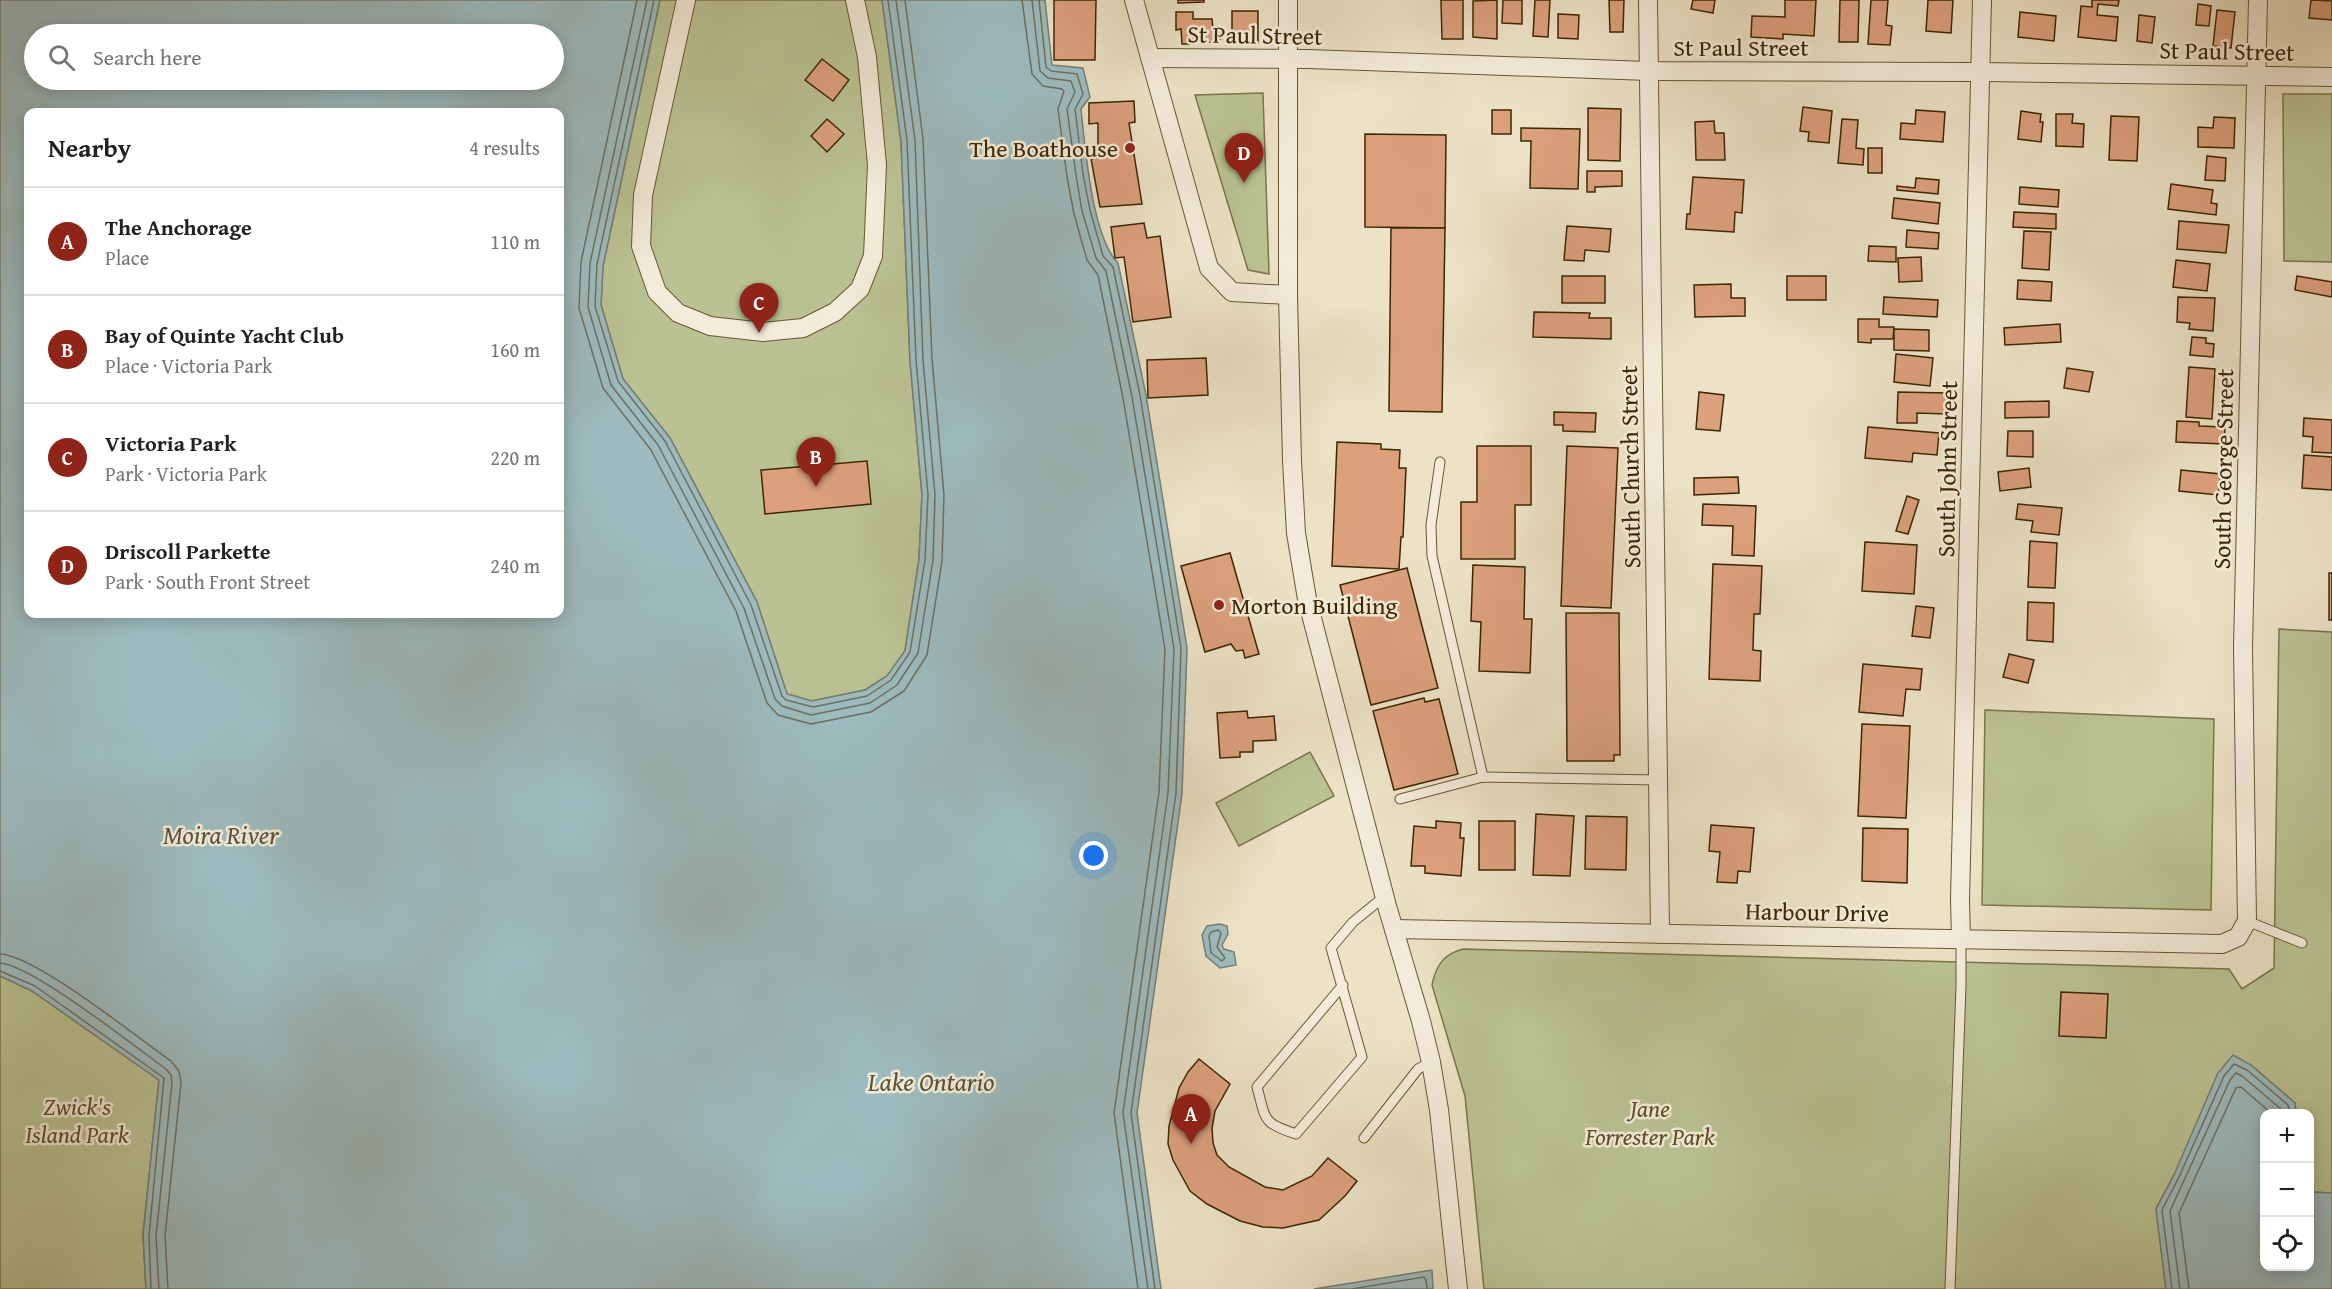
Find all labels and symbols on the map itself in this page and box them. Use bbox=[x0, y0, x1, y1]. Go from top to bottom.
street label: St Paul Street bbox=[1187, 16, 1324, 54]
street label: St Paul Street bbox=[1673, 30, 1809, 65]
street label: St Paul Street bbox=[2159, 32, 2296, 70]
place label: The Boathouse bbox=[969, 131, 1118, 166]
pin: D bbox=[1224, 134, 1264, 183]
marker: The Boathouse bbox=[1123, 141, 1137, 155]
pin: C bbox=[740, 284, 778, 333]
street label: South Church Street bbox=[1611, 365, 1649, 569]
street label: South George Street bbox=[2204, 368, 2242, 570]
street label: South John Street bbox=[1928, 380, 1966, 558]
pin: B bbox=[796, 438, 836, 487]
place label: Morton Building bbox=[1231, 588, 1397, 623]
marker: Morton Building bbox=[1212, 598, 1226, 612]
water label: Moira River bbox=[163, 815, 280, 854]
your location bbox=[1079, 841, 1108, 870]
street label: Harbour Drive bbox=[1745, 893, 1889, 931]
water label: Lake Ontario bbox=[867, 1062, 994, 1101]
park label: Zwick's Island Park bbox=[25, 1089, 129, 1152]
park label: Jane Forrester Park bbox=[1584, 1091, 1715, 1154]
pin: A bbox=[1172, 1094, 1210, 1144]

